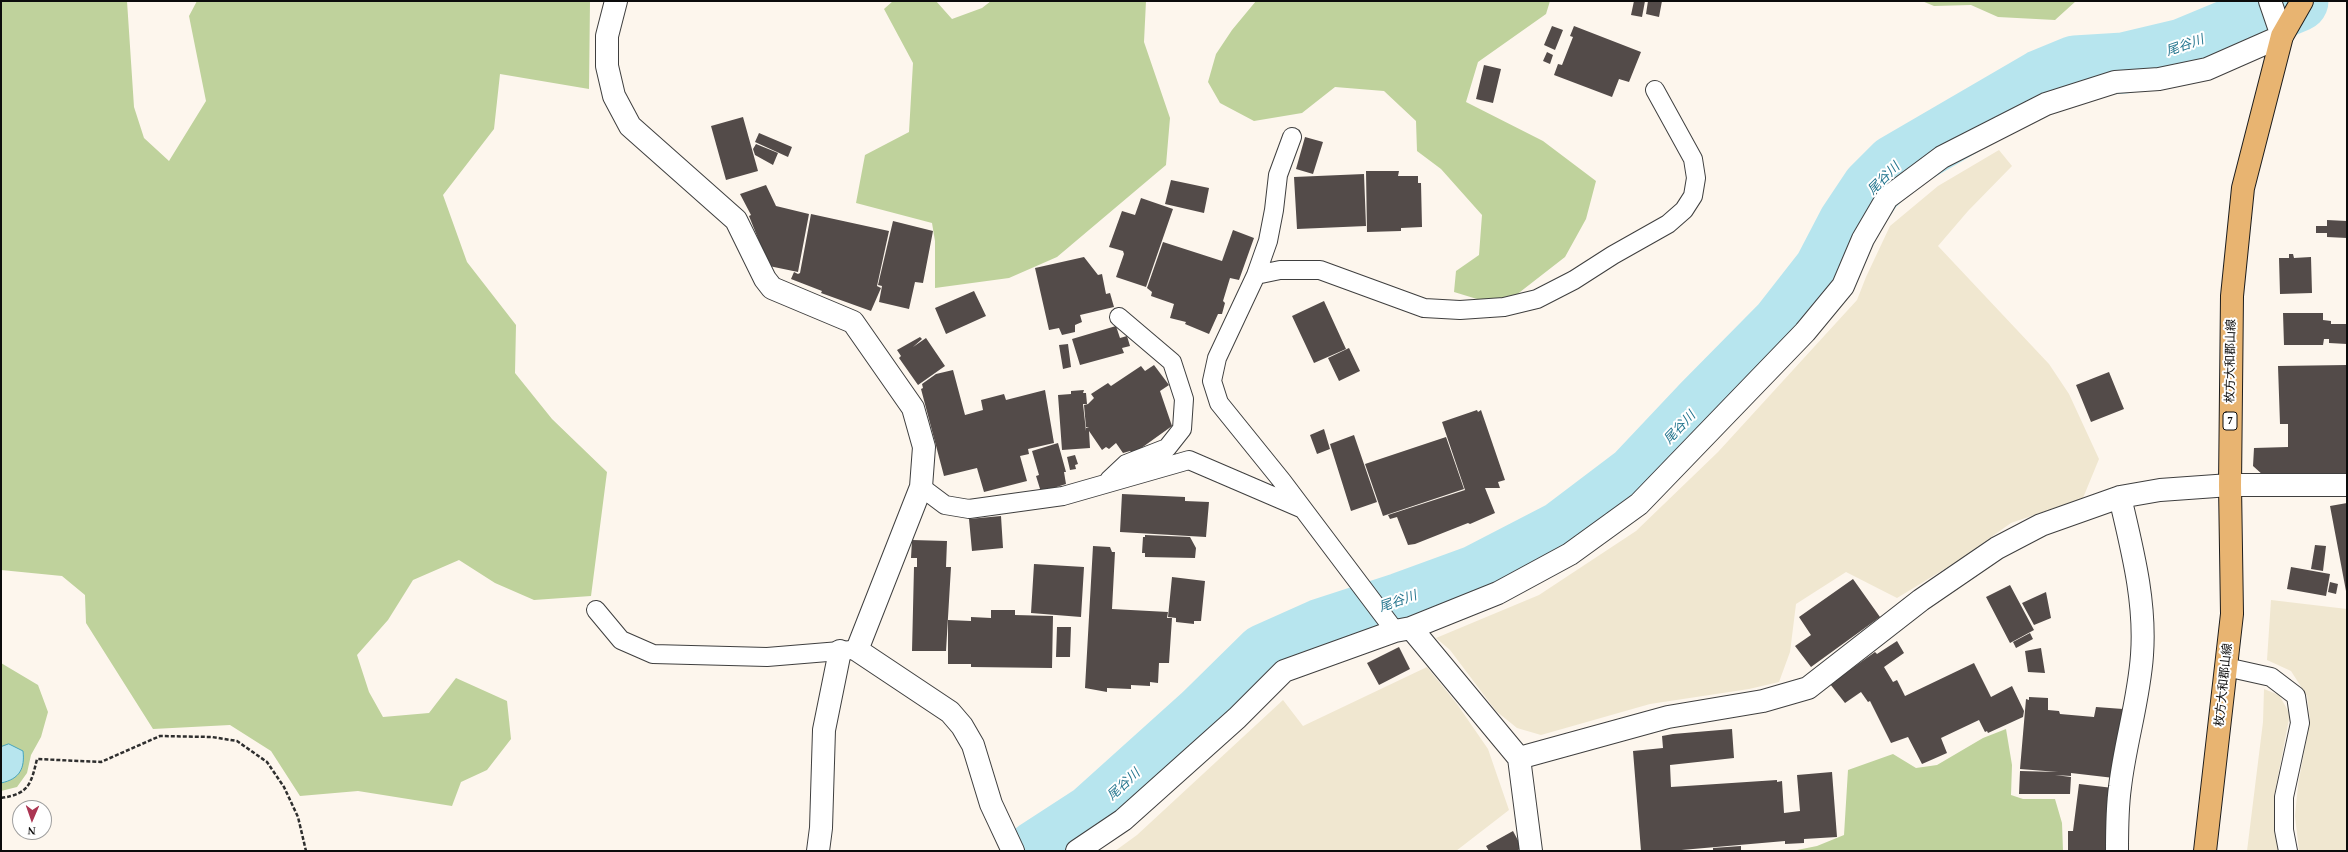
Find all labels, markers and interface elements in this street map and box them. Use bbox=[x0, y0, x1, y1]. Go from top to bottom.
water label: 尾谷川 bbox=[2164, 32, 2206, 60]
water label: 尾谷川 bbox=[1865, 160, 1903, 198]
street label: 枚方大和郡山線 bbox=[2223, 319, 2239, 403]
water label: 尾谷川 bbox=[1661, 408, 1699, 448]
road number: 7 bbox=[2223, 412, 2237, 430]
water label: 尾谷川 bbox=[1377, 588, 1419, 616]
street label: 枚方大和郡山線 bbox=[2212, 642, 2236, 728]
water label: 尾谷川 bbox=[1104, 766, 1144, 804]
north arrow bbox=[12, 800, 52, 840]
text: N bbox=[27, 825, 36, 837]

